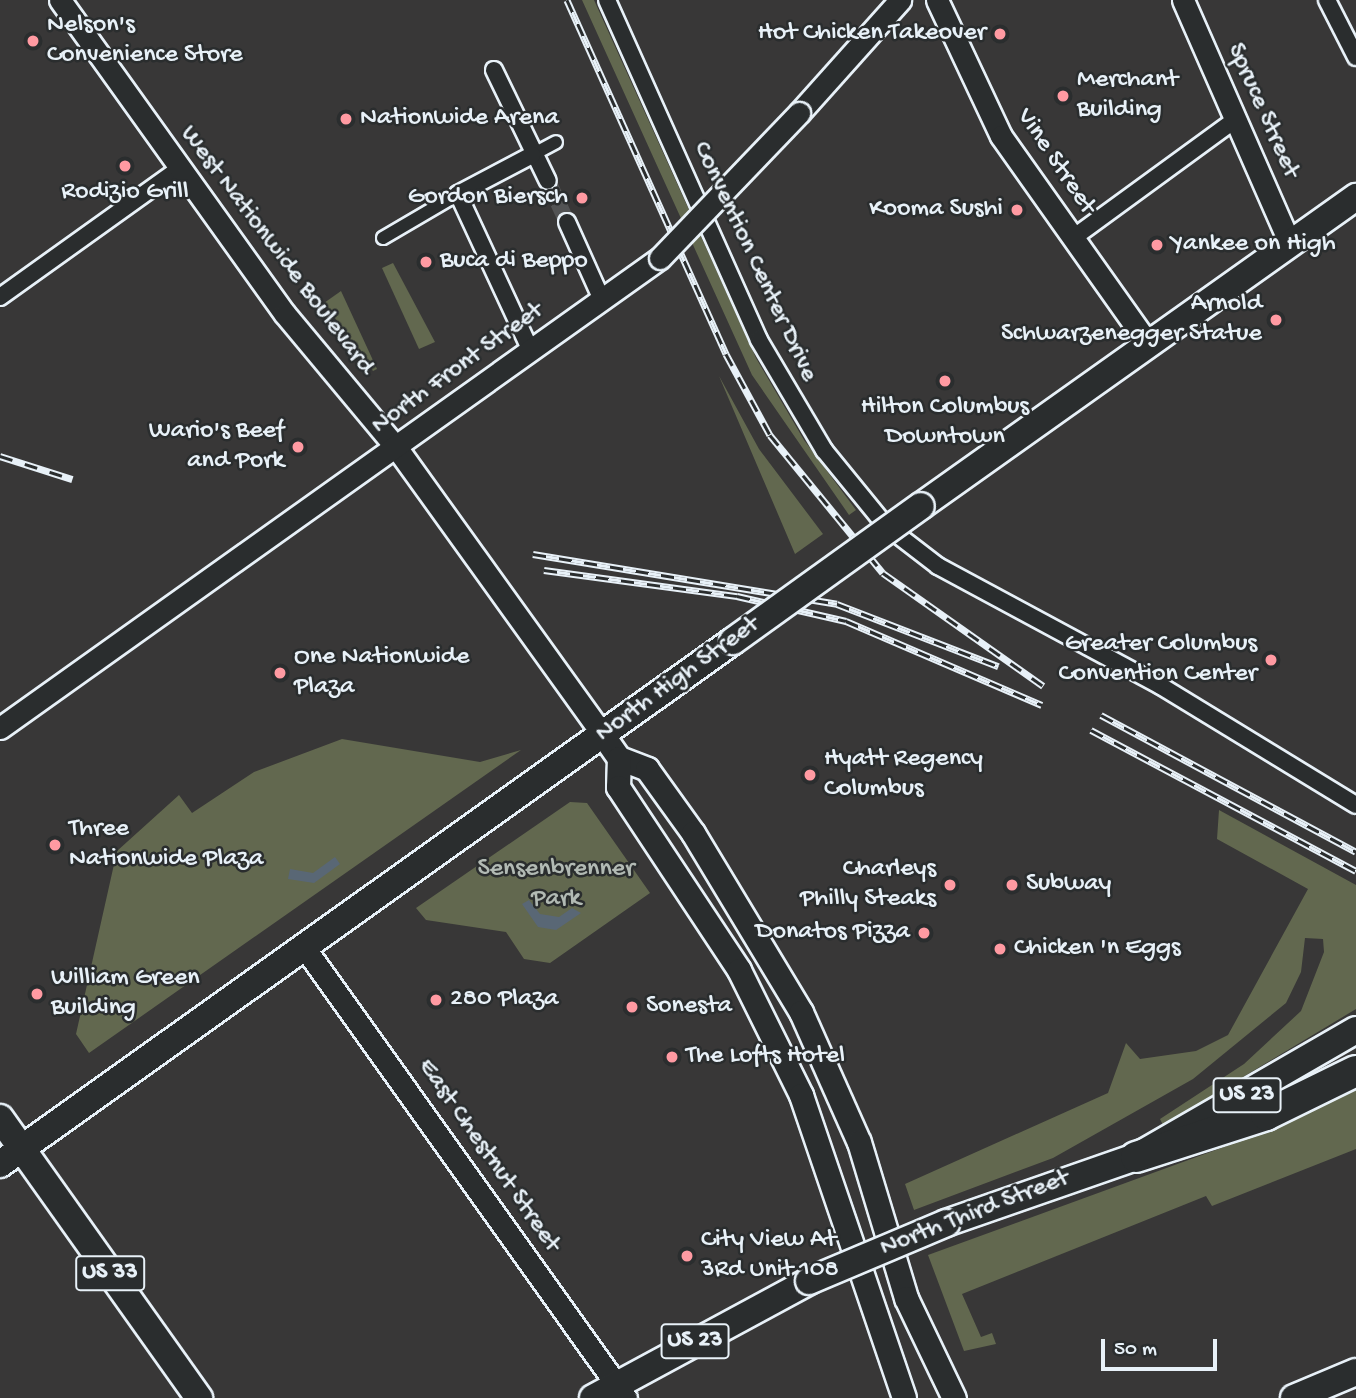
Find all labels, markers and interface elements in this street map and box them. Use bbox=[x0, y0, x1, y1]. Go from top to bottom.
place label: Nelson's Convenience Store bbox=[47, 10, 243, 72]
place label: Hot Chicken Takeover bbox=[758, 18, 986, 50]
marker: Hot Chicken Takeover bbox=[992, 26, 1008, 42]
marker: Nelson's Convenience Store bbox=[25, 33, 41, 49]
street label: Spruce Street bbox=[1218, 39, 1306, 183]
place label: Merchant Building bbox=[1077, 65, 1178, 126]
marker: Merchant Building bbox=[1055, 88, 1071, 104]
place label: Nationwide Arena bbox=[360, 103, 559, 135]
street label: Vine Street bbox=[1008, 103, 1102, 221]
marker: Nationwide Arena bbox=[338, 111, 354, 127]
street label: West Nationwide Boulevard bbox=[172, 120, 380, 382]
street label: Convention Center Drive bbox=[685, 137, 823, 387]
marker: Rodizio Grill bbox=[117, 158, 133, 174]
place label: Rodizio Grill bbox=[61, 177, 189, 209]
place label: Gordon Biersch bbox=[408, 182, 568, 214]
marker: Gordon Biersch bbox=[574, 190, 590, 206]
place label: Kooma Sushi bbox=[869, 194, 1003, 226]
marker: Kooma Sushi bbox=[1009, 202, 1025, 218]
place label: Yankee on High bbox=[1171, 229, 1336, 261]
marker: Yankee on High bbox=[1149, 237, 1165, 253]
place label: Buca di Beppo bbox=[440, 246, 588, 278]
marker: Buca di Beppo bbox=[418, 254, 434, 270]
place label: Arnold Schwarzenegger Statue bbox=[1001, 289, 1262, 350]
street label: North Front Street bbox=[366, 296, 550, 442]
marker: Arnold Schwarzenegger Statue bbox=[1268, 312, 1284, 328]
marker: Hilton Columbus Downtown bbox=[937, 373, 953, 389]
place label: Hilton Columbus Downtown bbox=[861, 392, 1029, 453]
place label: Wario's Beef and Pork bbox=[149, 416, 284, 478]
marker: Wario's Beef and Pork bbox=[290, 439, 306, 455]
street label: North High Street bbox=[590, 610, 766, 750]
place label: Greater Columbus Convention Center bbox=[1058, 629, 1257, 690]
place label: One Nationwide Plaza bbox=[294, 642, 470, 704]
marker: Greater Columbus Convention Center bbox=[1263, 652, 1279, 668]
marker: One Nationwide Plaza bbox=[272, 665, 288, 681]
place label: Hyatt Regency Columbus bbox=[824, 744, 983, 806]
marker: Hyatt Regency Columbus bbox=[802, 767, 818, 783]
place label: Three Nationwide Plaza bbox=[69, 814, 264, 876]
marker: Three Nationwide Plaza bbox=[47, 837, 63, 853]
park label: Sensenbrenner Park bbox=[478, 854, 634, 916]
place label: Charleys Philly Steaks bbox=[800, 854, 936, 916]
place label: Subway bbox=[1026, 869, 1111, 901]
marker: Charleys Philly Steaks bbox=[942, 877, 958, 893]
marker: Subway bbox=[1004, 877, 1020, 893]
place label: Donatos Pizza bbox=[756, 917, 910, 949]
marker: Donatos Pizza bbox=[916, 925, 932, 941]
place label: Chicken 'n Eggs bbox=[1014, 933, 1181, 965]
marker: Chicken 'n Eggs bbox=[992, 941, 1008, 957]
place label: William Green Building bbox=[51, 963, 200, 1024]
place label: 280 Plaza bbox=[450, 984, 558, 1016]
marker: William Green Building bbox=[29, 986, 45, 1002]
place label: Sonesta bbox=[646, 991, 732, 1023]
marker: 280 Plaza bbox=[428, 992, 444, 1008]
marker: Sonesta bbox=[624, 999, 640, 1015]
place label: The Lofts Hotel bbox=[686, 1041, 845, 1073]
marker: The Lofts Hotel bbox=[664, 1049, 680, 1065]
street label: East Chestnut Street bbox=[409, 1053, 567, 1259]
road number: US 23 bbox=[1212, 1074, 1282, 1115]
street label: North Third Street bbox=[876, 1164, 1074, 1264]
place label: City View At 3Rd Unit 108 bbox=[701, 1225, 839, 1286]
marker: City View At 3Rd Unit 108 bbox=[679, 1248, 695, 1264]
road number: US 33 bbox=[75, 1252, 145, 1294]
road number: US 23 bbox=[660, 1321, 730, 1362]
scale bar bbox=[1104, 1324, 1220, 1368]
text: 50 m bbox=[1114, 1338, 1157, 1363]

